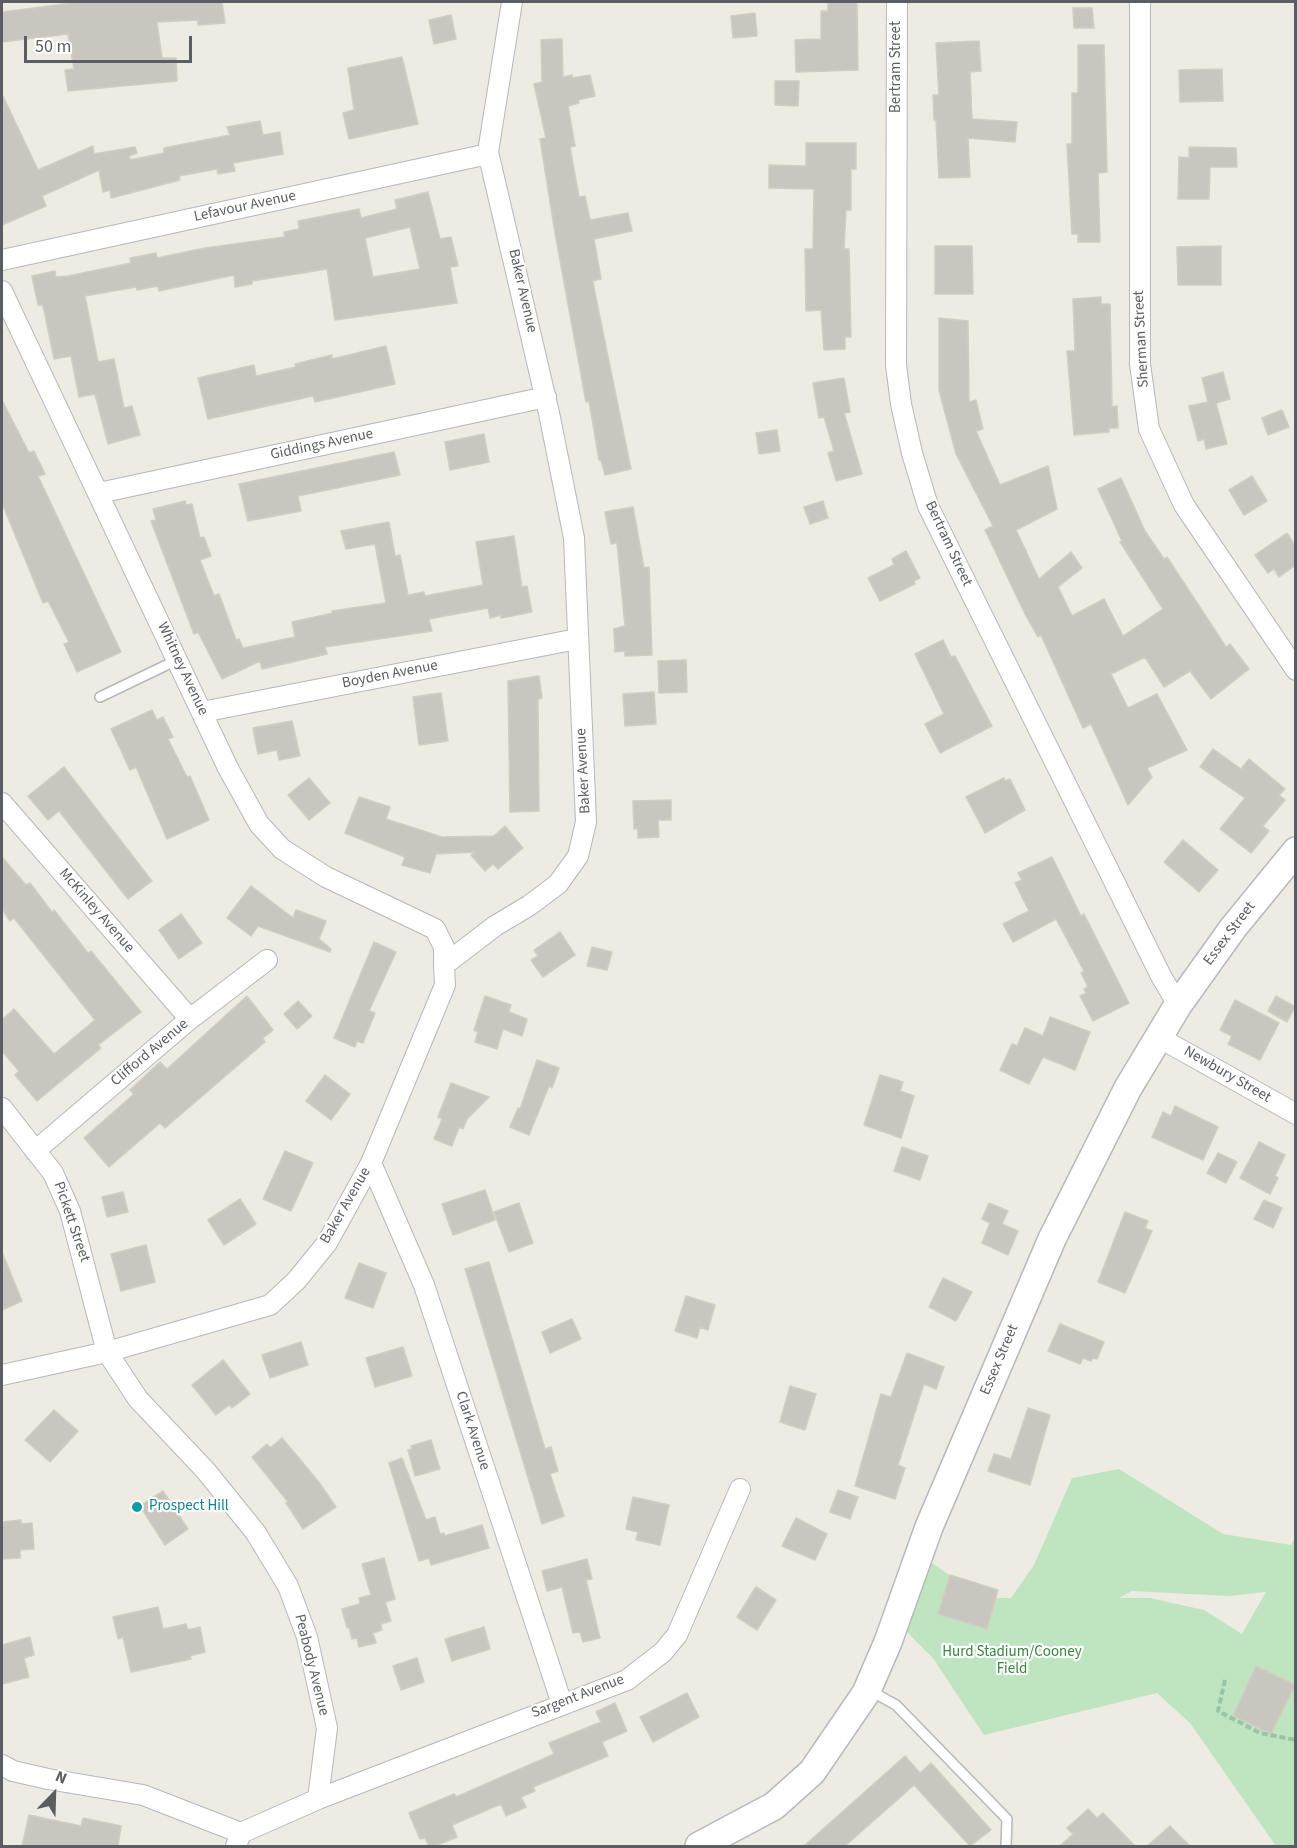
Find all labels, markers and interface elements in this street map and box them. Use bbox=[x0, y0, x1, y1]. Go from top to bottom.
street label: Bertram Street bbox=[888, 21, 906, 113]
scale bar bbox=[27, 24, 195, 62]
text: 50 m bbox=[35, 34, 71, 59]
street label: Lefavour Avenue bbox=[192, 187, 298, 227]
street label: Baker Avenue bbox=[504, 247, 540, 335]
street label: Sherman Street bbox=[1130, 290, 1154, 388]
street label: Giddings Avenue bbox=[269, 425, 375, 465]
street label: Bertram Street bbox=[920, 499, 976, 589]
street label: Whitney Avenue bbox=[153, 620, 211, 718]
street label: Boyden Avenue bbox=[341, 657, 439, 693]
street label: Baker Avenue bbox=[573, 728, 595, 814]
street label: McKinley Avenue bbox=[54, 865, 138, 957]
street label: Essex Street bbox=[1200, 899, 1260, 969]
street label: Clifford Avenue bbox=[108, 1015, 192, 1091]
street label: Newbury Street bbox=[1180, 1043, 1274, 1107]
street label: Baker Avenue bbox=[317, 1165, 375, 1247]
street label: Pickett Street bbox=[49, 1179, 93, 1265]
street label: Essex Street bbox=[977, 1322, 1023, 1398]
street label: Clark Avenue bbox=[451, 1389, 493, 1473]
place label: Prospect Hill bbox=[149, 1498, 229, 1516]
marker: Prospect Hill bbox=[130, 1500, 144, 1514]
street label: Peabody Avenue bbox=[290, 1612, 332, 1718]
park label: Hurd Stadium/Cooney Field bbox=[942, 1644, 1082, 1679]
street label: Sargent Avenue bbox=[529, 1671, 627, 1723]
north arrow bbox=[24, 1764, 84, 1824]
text: N bbox=[52, 1765, 70, 1790]

